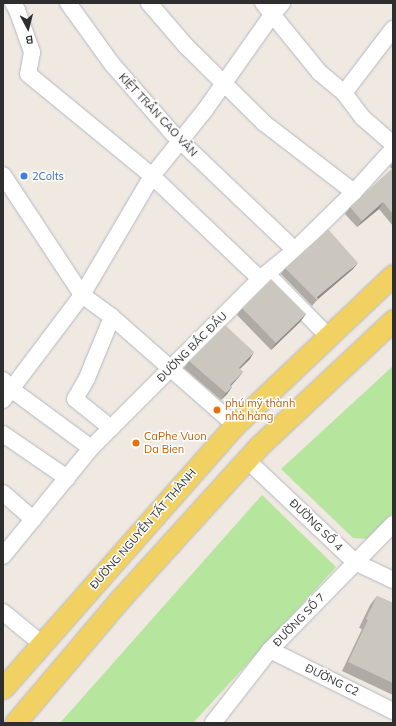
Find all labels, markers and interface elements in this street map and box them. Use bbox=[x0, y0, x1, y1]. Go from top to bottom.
north arrow bbox=[8, 8, 48, 48]
text: B bbox=[25, 33, 34, 47]
street label: KIỆT TRẦN CAO VÂN bbox=[116, 71, 200, 159]
place label: 2Colts bbox=[32, 169, 64, 183]
marker: 2Colts bbox=[19, 171, 29, 181]
street label: ĐƯỜNG BẮC ĐẨU bbox=[154, 309, 230, 385]
place label: phú mỹ thành nhà hàng bbox=[225, 397, 295, 423]
marker: phú mỹ thành nhà hàng bbox=[212, 405, 222, 415]
place label: CaPhe Vuon Da Bien bbox=[144, 430, 207, 456]
marker: CaPhe Vuon Da Bien bbox=[131, 438, 141, 448]
street label: ĐƯỜNG NGUYỄN TẤT THÀNH bbox=[87, 466, 199, 592]
street label: ĐƯỜNG SỐ 4 bbox=[287, 496, 345, 554]
street label: ĐƯỜNG SỐ 7 bbox=[270, 591, 328, 649]
street label: ĐƯỜNG C2 bbox=[303, 661, 361, 699]

